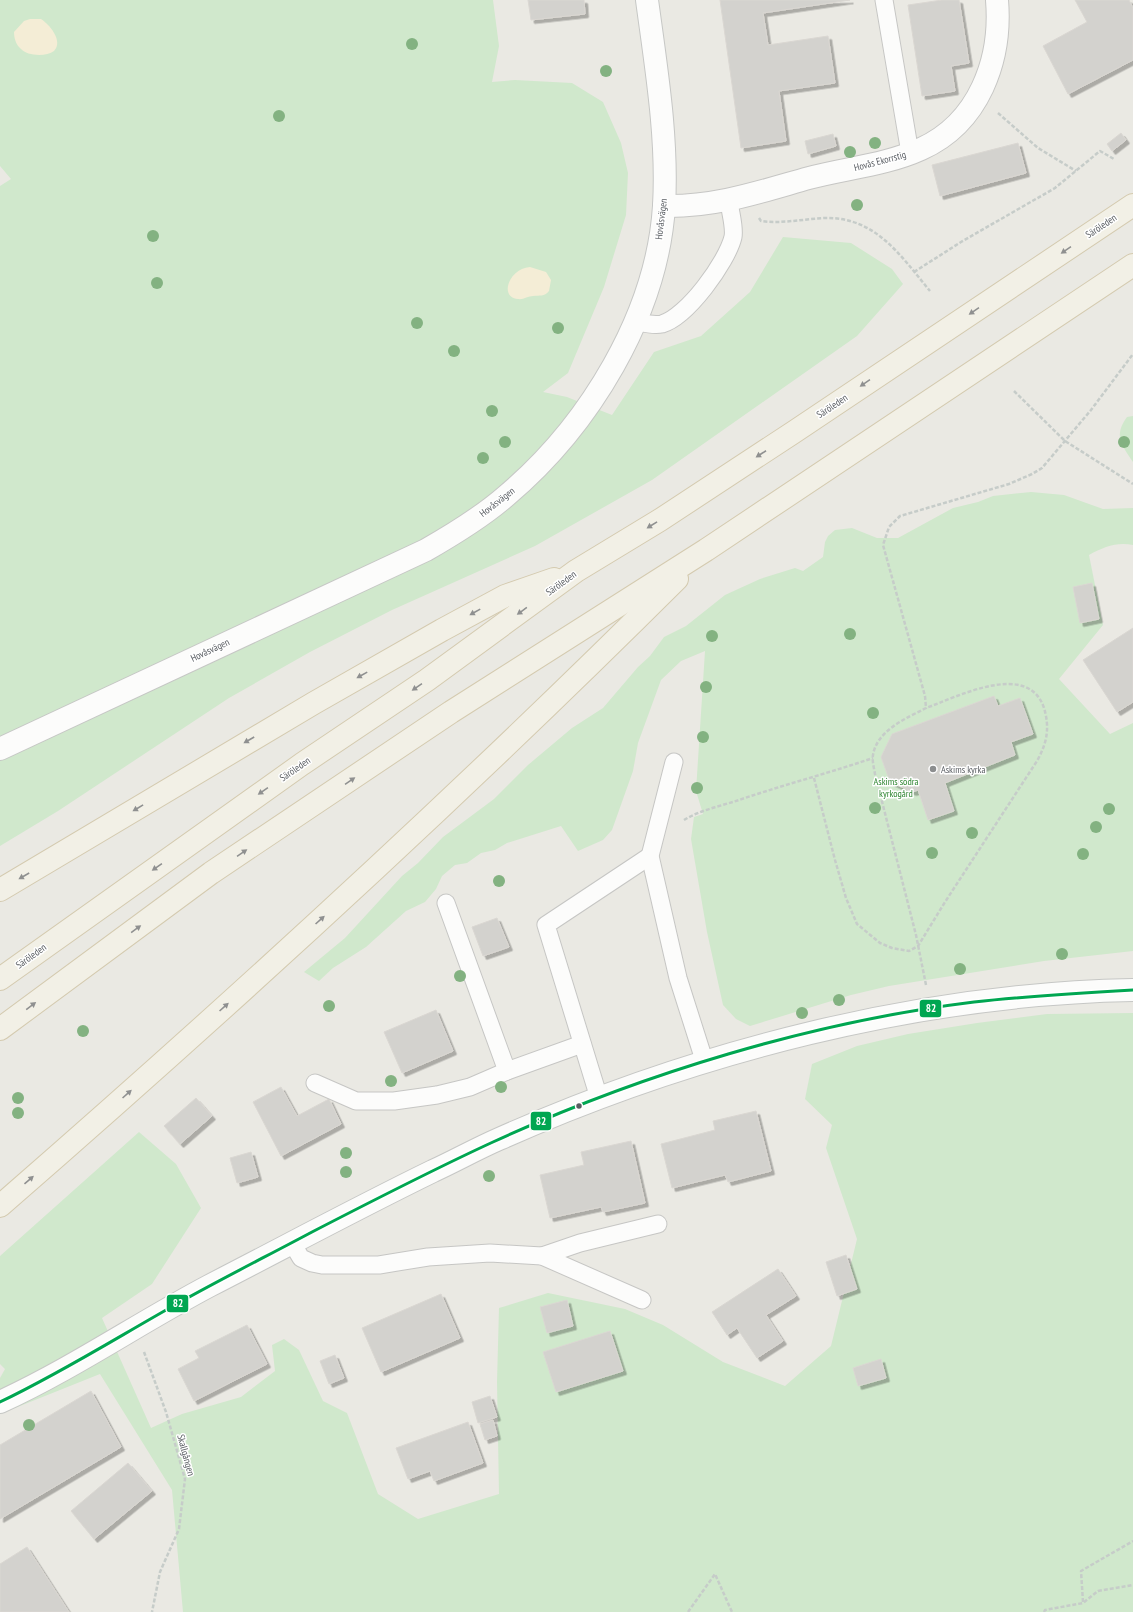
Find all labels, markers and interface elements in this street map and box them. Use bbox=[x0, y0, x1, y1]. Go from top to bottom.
street label: Hovås Ekorrstig bbox=[853, 148, 907, 174]
street label: Hovåsvägen bbox=[652, 198, 670, 240]
street label: Säröleden bbox=[1083, 211, 1119, 241]
one-way arrow bbox=[1060, 246, 1071, 254]
one-way arrow bbox=[969, 307, 979, 315]
one-way arrow bbox=[860, 379, 871, 387]
street label: Säröleden bbox=[814, 391, 850, 421]
one-way arrow bbox=[756, 450, 766, 458]
street label: Hovåsvägen bbox=[477, 484, 517, 520]
one-way arrow bbox=[647, 521, 657, 529]
street label: Säröleden bbox=[543, 568, 579, 598]
one-way arrow bbox=[517, 607, 527, 615]
one-way arrow bbox=[470, 609, 481, 615]
street label: Hovåsvägen bbox=[188, 635, 232, 665]
one-way arrow bbox=[356, 672, 368, 679]
one-way arrow bbox=[412, 683, 422, 691]
one-way arrow bbox=[243, 737, 255, 744]
street label: Säröleden bbox=[277, 754, 313, 784]
place label: Askims kyrka bbox=[941, 763, 985, 776]
marker: Askims kyrka bbox=[928, 764, 938, 774]
park label: Askims södra kyrkogård bbox=[874, 775, 918, 800]
one-way arrow bbox=[345, 777, 355, 785]
one-way arrow bbox=[258, 787, 268, 795]
one-way arrow bbox=[132, 804, 144, 811]
one-way arrow bbox=[236, 849, 247, 857]
one-way arrow bbox=[151, 863, 162, 871]
one-way arrow bbox=[18, 873, 30, 880]
one-way arrow bbox=[315, 915, 325, 925]
one-way arrow bbox=[130, 924, 141, 933]
street label: Säröleden bbox=[13, 941, 49, 971]
line badge: 82 bbox=[919, 999, 942, 1018]
text: 82 bbox=[926, 1001, 936, 1015]
one-way arrow bbox=[26, 1002, 37, 1010]
one-way arrow bbox=[219, 1003, 228, 1012]
one-way arrow bbox=[122, 1090, 132, 1099]
unlabelled marker bbox=[574, 1101, 584, 1111]
line badge: 82 bbox=[530, 1111, 552, 1131]
text: 82 bbox=[536, 1114, 546, 1128]
one-way arrow bbox=[25, 1176, 34, 1185]
line badge: 82 bbox=[166, 1294, 189, 1313]
text: 82 bbox=[173, 1296, 183, 1310]
street label: Skallgången bbox=[174, 1433, 198, 1477]

